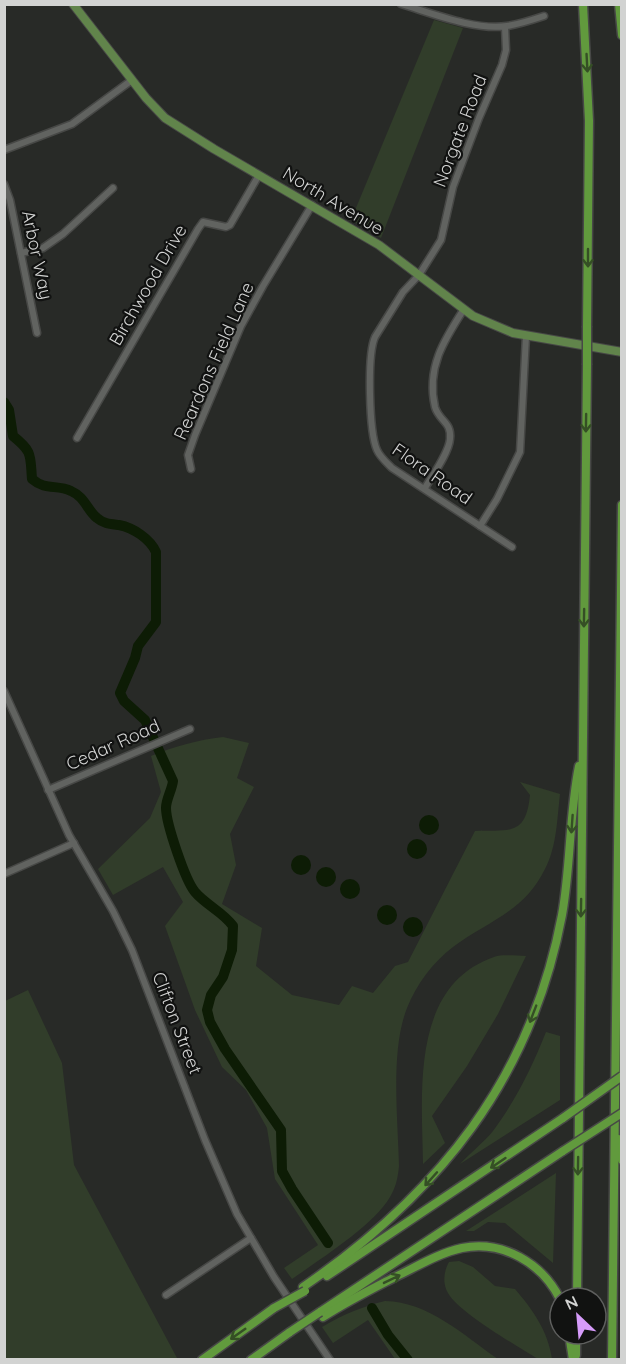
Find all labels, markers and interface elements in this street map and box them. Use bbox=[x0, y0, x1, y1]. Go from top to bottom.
one-way arrow bbox=[581, 52, 592, 72]
street label: Norgate Road bbox=[428, 71, 491, 190]
street label: North Avenue bbox=[279, 161, 388, 240]
street label: Arbor Way bbox=[17, 208, 58, 302]
street label: Birchwood Drive bbox=[104, 220, 192, 349]
one-way arrow bbox=[582, 247, 594, 267]
street label: Reardons Field Lane bbox=[168, 278, 259, 443]
one-way arrow bbox=[580, 413, 592, 433]
street label: Flora Road bbox=[388, 438, 477, 509]
one-way arrow bbox=[578, 608, 590, 628]
street label: Cedar Road bbox=[62, 714, 163, 775]
one-way arrow bbox=[566, 813, 577, 833]
one-way arrow bbox=[575, 898, 587, 918]
street label: Clifton Street bbox=[147, 968, 207, 1077]
one-way arrow bbox=[527, 1004, 538, 1023]
one-way arrow bbox=[572, 1156, 584, 1176]
one-way arrow bbox=[490, 1157, 507, 1169]
one-way arrow bbox=[424, 1171, 438, 1186]
one-way arrow bbox=[383, 1272, 401, 1284]
north arrow bbox=[548, 1286, 608, 1346]
text: N bbox=[562, 1291, 581, 1314]
one-way arrow bbox=[230, 1328, 246, 1340]

